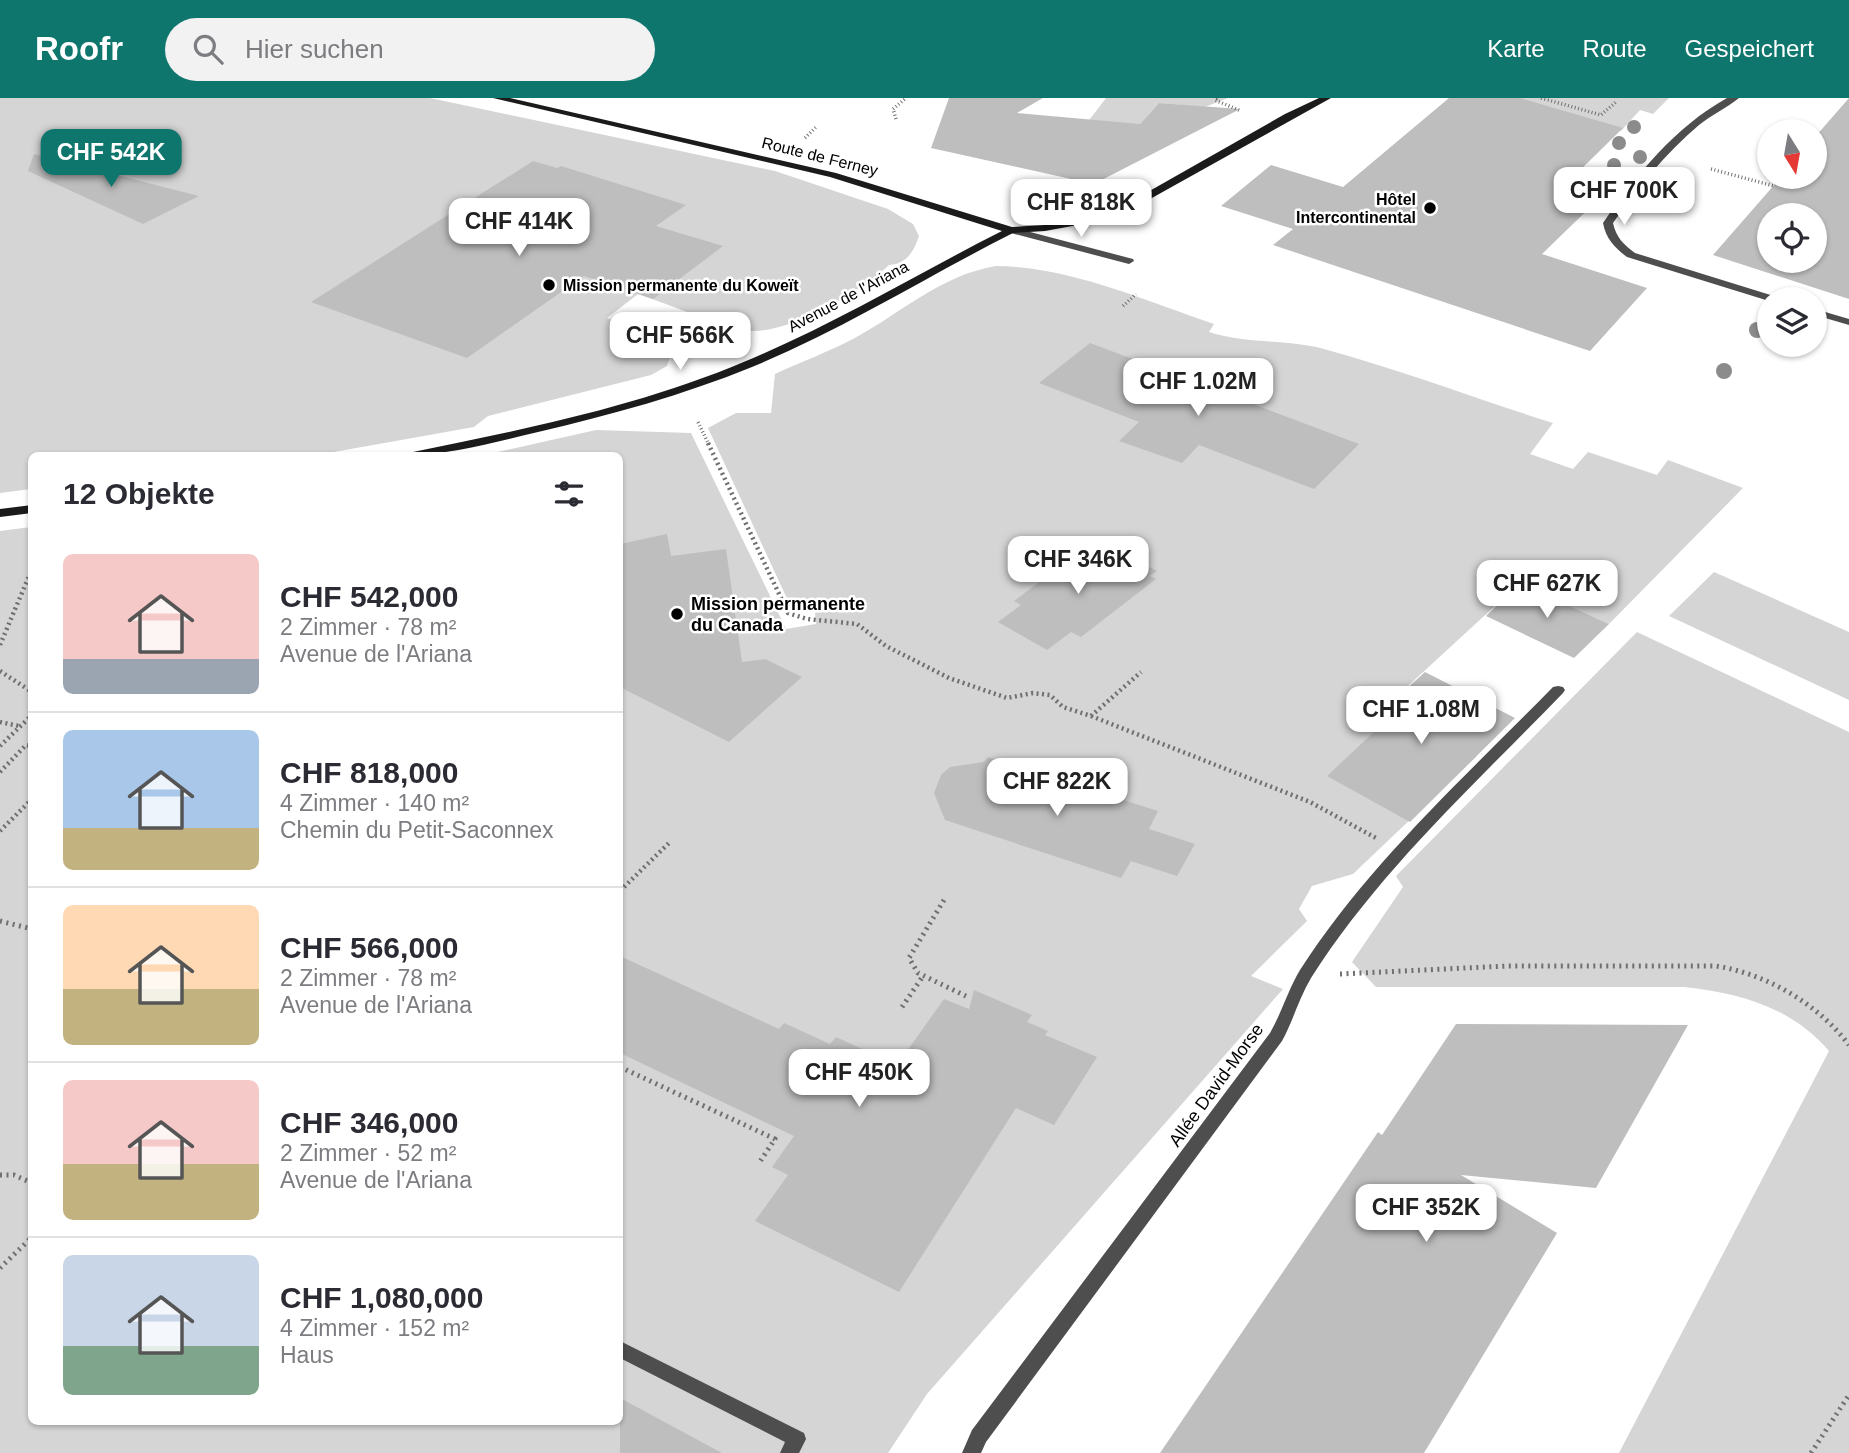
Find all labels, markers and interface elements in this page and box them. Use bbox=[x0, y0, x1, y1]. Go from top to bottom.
search box bbox=[165, 18, 655, 81]
text: Roofr bbox=[35, 30, 123, 67]
icon: search bbox=[189, 30, 227, 68]
text: Hier suchen bbox=[245, 34, 384, 64]
text: Karte bbox=[1487, 35, 1545, 62]
text: Route bbox=[1583, 35, 1647, 62]
text: Gespeichert bbox=[1685, 35, 1814, 62]
north arrow bbox=[1757, 119, 1827, 189]
map controls bbox=[1757, 119, 1827, 357]
pin: CHF 542K bbox=[39, 130, 183, 189]
street label: Route de Ferney bbox=[760, 134, 880, 179]
text: CHF 542K bbox=[57, 139, 165, 165]
pin: CHF 700K bbox=[1552, 167, 1696, 227]
text: CHF 700K bbox=[1570, 177, 1678, 203]
pin: CHF 818K bbox=[1009, 180, 1153, 239]
text: CHF 818K bbox=[1027, 189, 1135, 215]
place label: Hôtel Intercontinental bbox=[1296, 191, 1416, 226]
pin: CHF 414K bbox=[447, 198, 591, 258]
marker: Hôtel Intercontinental bbox=[1422, 200, 1438, 216]
button: locate bbox=[1757, 203, 1827, 273]
text: CHF 414K bbox=[465, 208, 573, 234]
street label: Avenue de l'Ariana bbox=[785, 258, 911, 335]
marker: Mission permanente du Koweït bbox=[541, 277, 557, 293]
place label: Mission permanente du Koweït bbox=[563, 277, 799, 294]
button: layers bbox=[1757, 287, 1827, 357]
pin: CHF 566K bbox=[608, 313, 752, 372]
text: CHF 566K bbox=[626, 322, 734, 348]
pin: CHF 1.02M bbox=[1118, 358, 1278, 418]
text: CHF 1.02M bbox=[1139, 368, 1257, 394]
icon: filters bbox=[550, 475, 588, 513]
text: 12 Objekte bbox=[63, 477, 215, 510]
pin: CHF 346K bbox=[1006, 536, 1150, 596]
text: CHF 346K bbox=[1024, 546, 1132, 572]
pin: CHF 627K bbox=[1475, 560, 1619, 620]
text: CHF 627K bbox=[1493, 570, 1601, 596]
text: CHF 542,000 bbox=[280, 580, 458, 613]
icon: home bbox=[119, 582, 203, 666]
place label: Mission permanente du Canada bbox=[691, 594, 865, 635]
marker: Mission permanente du Canada bbox=[669, 606, 685, 622]
text: 2 Zimmer · 78 m² bbox=[280, 614, 456, 640]
text: Avenue de l'Ariana bbox=[280, 641, 472, 667]
pin: CHF 1.08M bbox=[1341, 686, 1501, 746]
text: CHF 1.08M bbox=[1362, 696, 1480, 722]
text: CHF 818,000 bbox=[280, 756, 458, 789]
icon: home bbox=[119, 758, 203, 842]
pin: CHF 822K bbox=[985, 758, 1129, 818]
text: CHF 822K bbox=[1003, 768, 1111, 794]
text: 4 Zimmer · 140 m² bbox=[280, 790, 469, 816]
text: Chemin du Petit-Saconnex bbox=[280, 817, 554, 843]
text: CHF 566,000 bbox=[280, 931, 458, 964]
icon: home bbox=[119, 933, 203, 1017]
text: 2 Zimmer · 78 m² bbox=[280, 965, 456, 991]
text: Avenue de l'Ariana bbox=[280, 992, 472, 1018]
street label: Allée David-Morse bbox=[1165, 1020, 1267, 1150]
pin: CHF 450K bbox=[787, 1049, 931, 1109]
text: CHF 450K bbox=[805, 1059, 913, 1085]
text: CHF 346,000 bbox=[280, 1106, 458, 1139]
icon: home bbox=[119, 1108, 203, 1192]
text: 2 Zimmer · 52 m² bbox=[280, 1140, 456, 1166]
text: Avenue de l'Ariana bbox=[280, 1167, 472, 1193]
pin: CHF 352K bbox=[1354, 1184, 1498, 1244]
text: CHF 352K bbox=[1372, 1194, 1480, 1220]
text: CHF 1,080,000 bbox=[280, 1281, 483, 1314]
icon: home bbox=[119, 1283, 203, 1367]
text: 4 Zimmer · 152 m² bbox=[280, 1315, 469, 1341]
text: Haus bbox=[280, 1342, 334, 1368]

